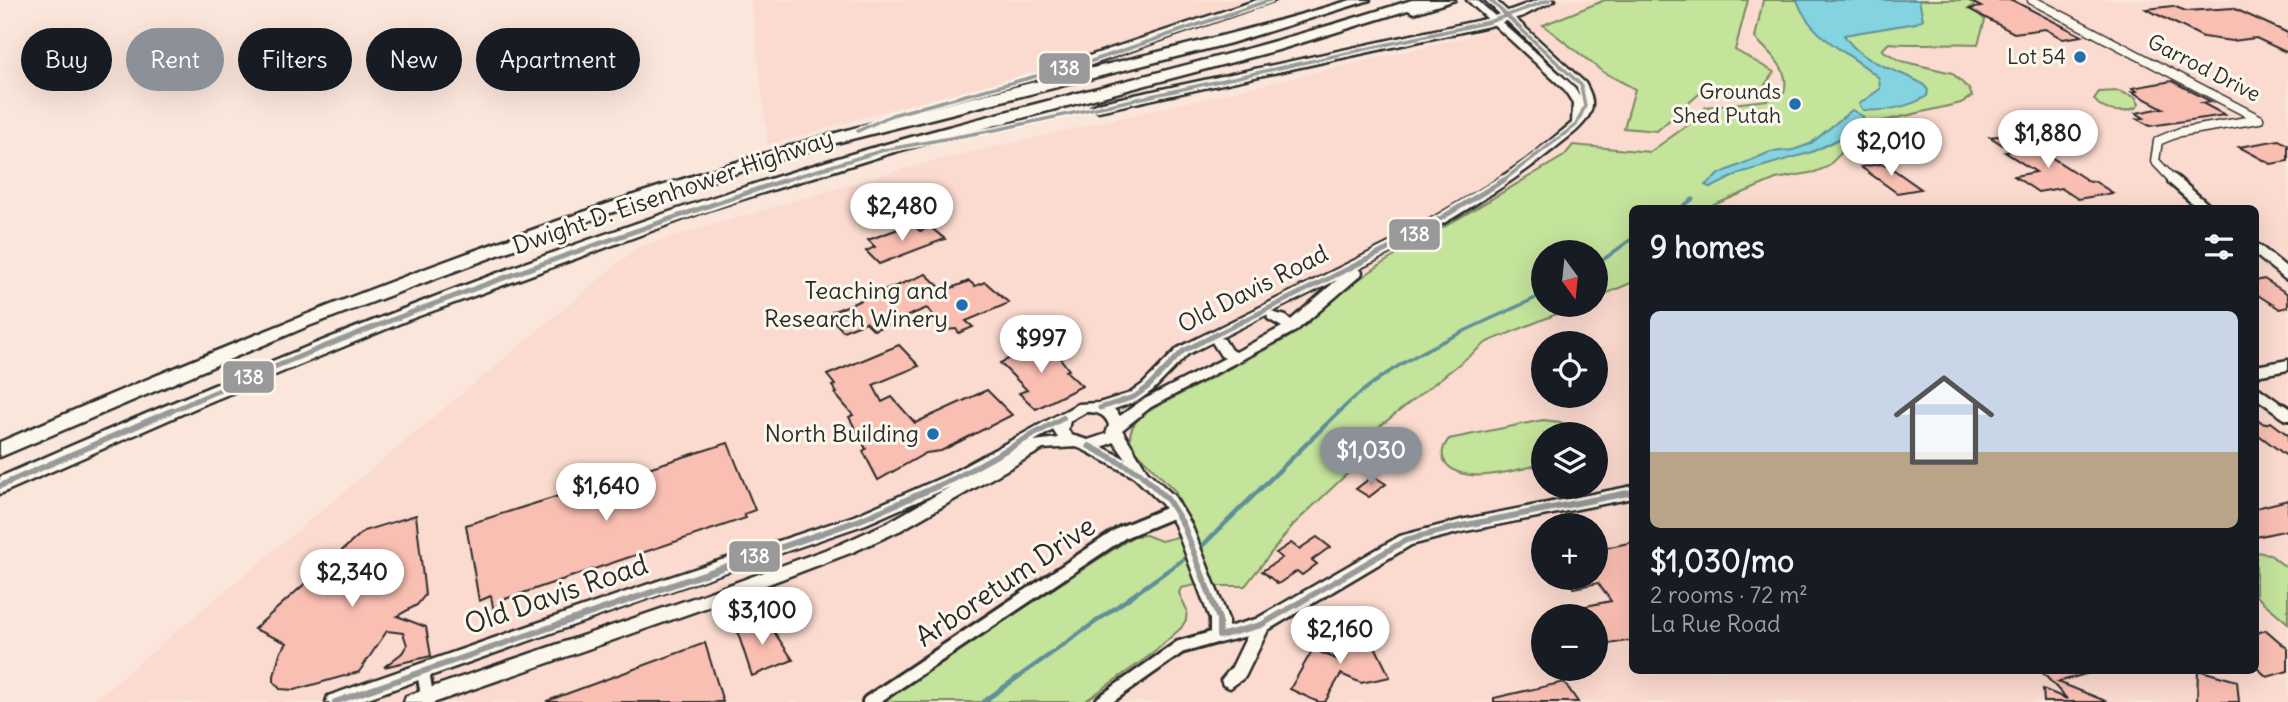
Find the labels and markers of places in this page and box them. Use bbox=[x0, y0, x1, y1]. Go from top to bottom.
place label: Lot 54 bbox=[2007, 43, 2066, 70]
marker: Lot 54 bbox=[2072, 49, 2088, 65]
place label: Grounds Shed Putah bbox=[1672, 78, 1781, 129]
marker: Grounds Shed Putah bbox=[1787, 96, 1803, 112]
pin: $1,880 bbox=[1991, 110, 2105, 170]
pin: $2,010 bbox=[1834, 118, 1948, 178]
pin: $2,480 bbox=[845, 184, 959, 243]
place label: Teaching and Research Winery bbox=[764, 275, 948, 333]
marker: Teaching and Research Winery bbox=[954, 297, 970, 313]
pin: $997 bbox=[1000, 316, 1082, 375]
place label: North Building bbox=[764, 418, 919, 448]
marker: North Building bbox=[925, 426, 941, 442]
pin: $1,030 bbox=[1314, 428, 1428, 487]
pin: $1,640 bbox=[549, 463, 663, 523]
pin: $2,340 bbox=[295, 550, 409, 609]
pin: $3,100 bbox=[705, 588, 819, 647]
pin: $2,160 bbox=[1283, 606, 1397, 666]

